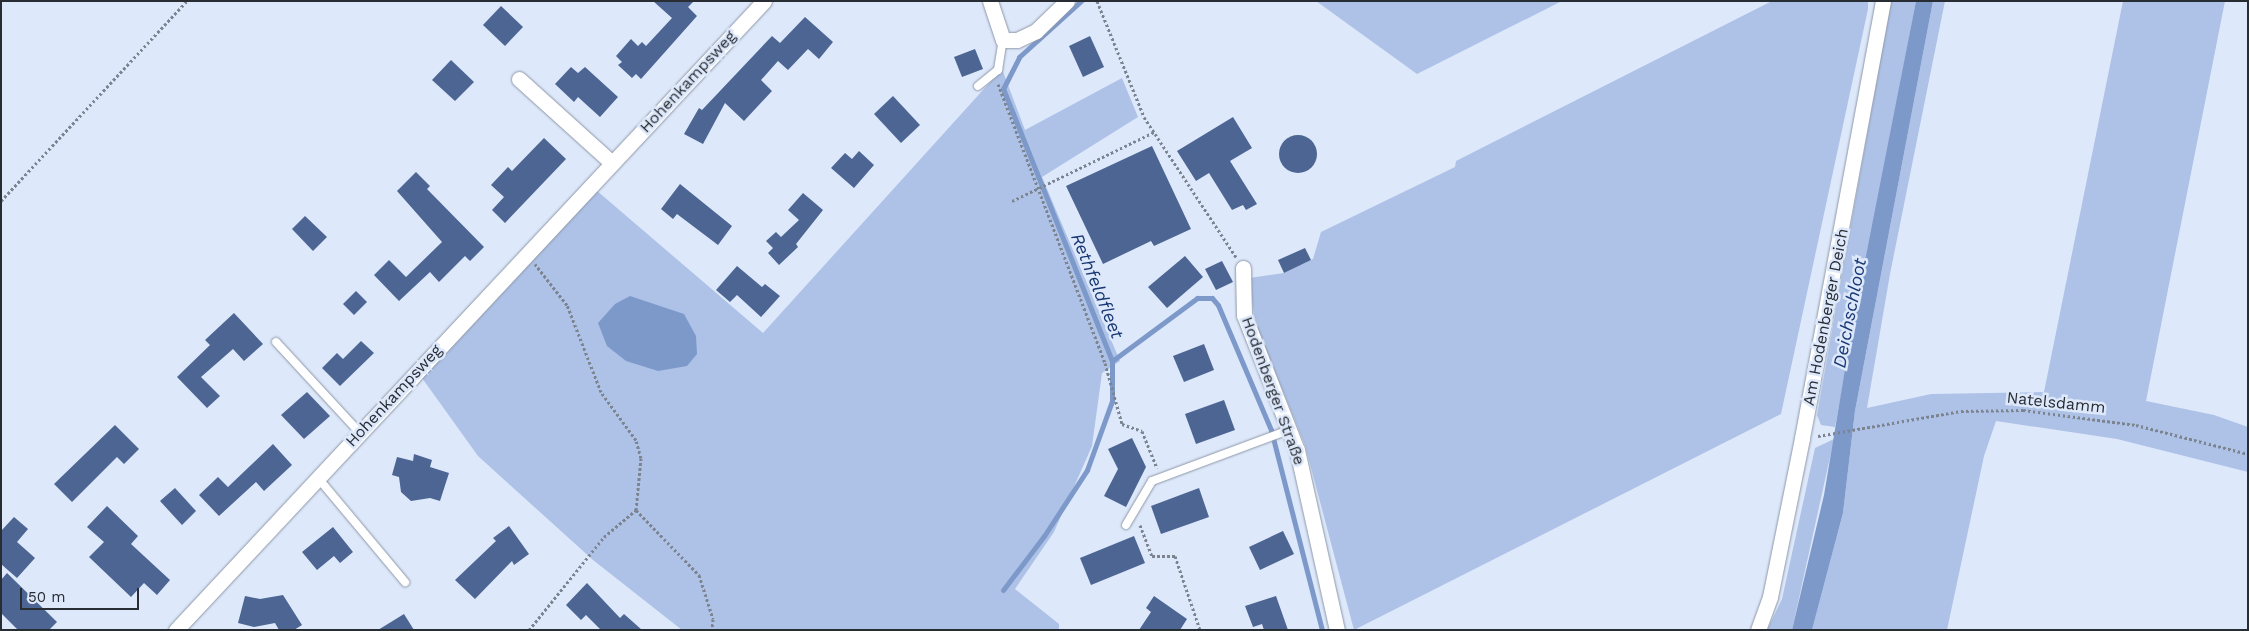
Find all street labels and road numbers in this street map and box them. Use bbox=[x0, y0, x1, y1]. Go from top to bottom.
street label: Hohenkampsweg bbox=[636, 27, 740, 137]
street label: Am Hodenberger Deich bbox=[1799, 226, 1853, 408]
street label: Hodenberger Straße bbox=[1237, 314, 1309, 468]
street label: Hohenkampsweg bbox=[342, 341, 446, 451]
street label: Natelsdamm bbox=[2006, 388, 2106, 418]

